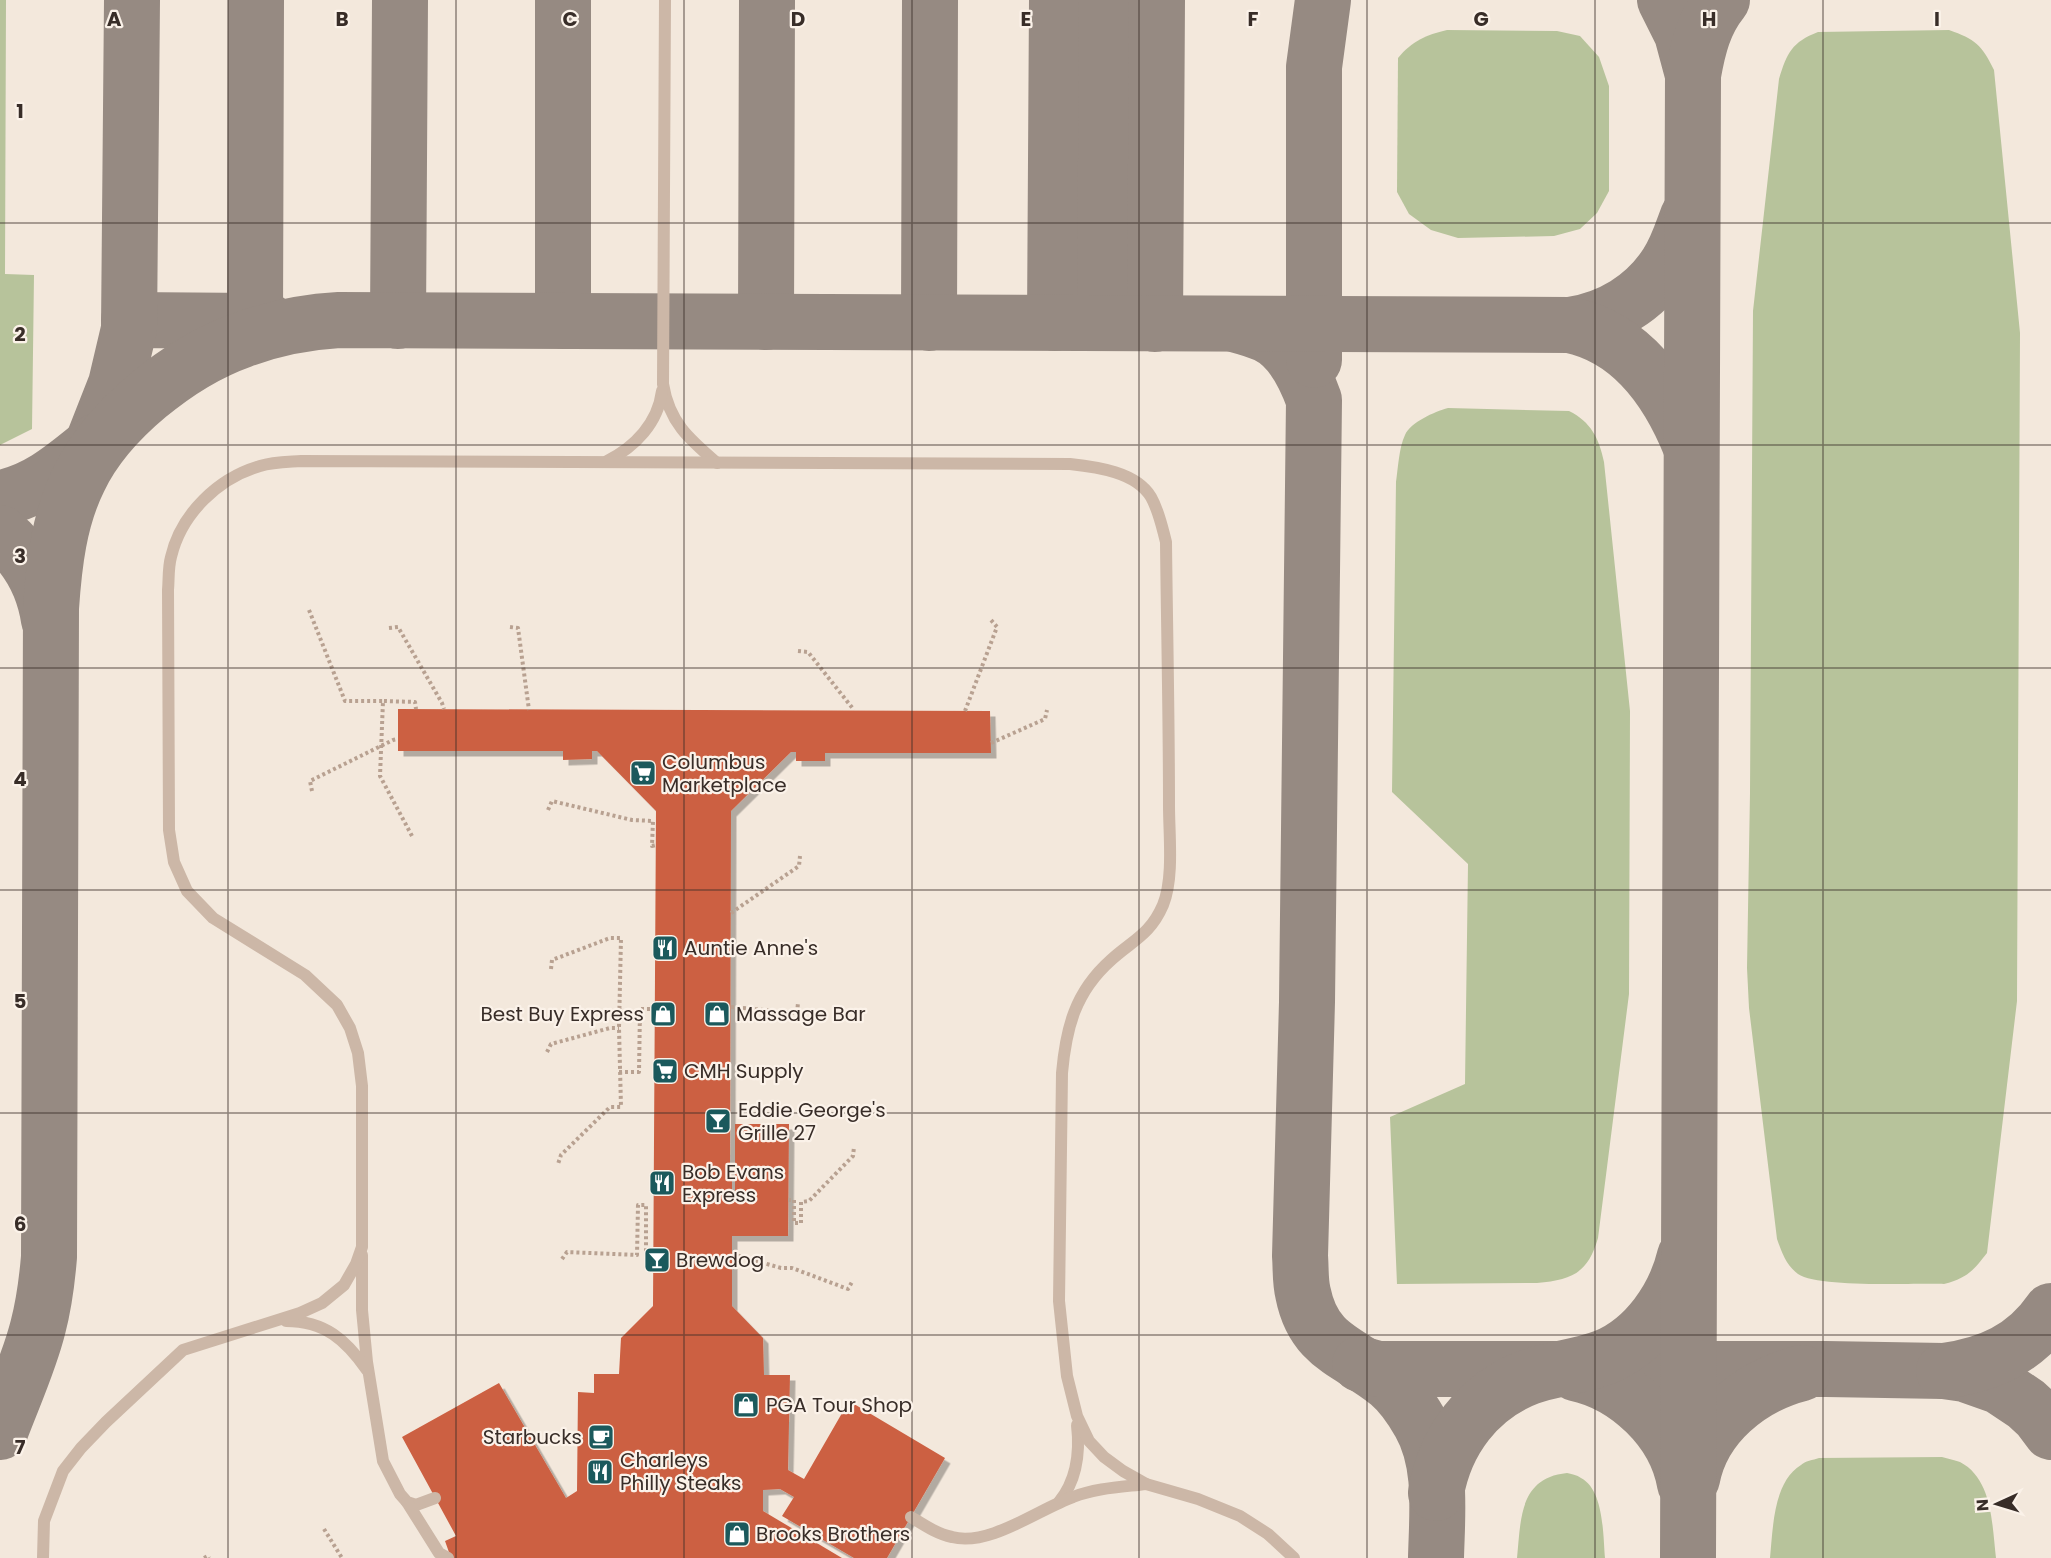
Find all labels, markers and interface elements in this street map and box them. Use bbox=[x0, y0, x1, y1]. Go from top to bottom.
text: A bbox=[107, 5, 122, 33]
text: B bbox=[335, 5, 349, 33]
text: C bbox=[562, 5, 578, 33]
text: D bbox=[791, 5, 805, 33]
text: E bbox=[1021, 5, 1031, 33]
text: F bbox=[1248, 5, 1259, 33]
text: G bbox=[1473, 5, 1489, 33]
text: H bbox=[1702, 5, 1716, 33]
text: I bbox=[1934, 5, 1940, 33]
text: 1 bbox=[16, 97, 24, 125]
text: 2 bbox=[14, 320, 26, 348]
text: 3 bbox=[14, 542, 26, 570]
place label: Columbus Marketplace bbox=[662, 748, 787, 799]
supermarket icon: Columbus Marketplace bbox=[628, 758, 658, 788]
text: 4 bbox=[13, 765, 27, 793]
restaurant icon: Auntie Anne's bbox=[650, 933, 680, 963]
place label: Auntie Anne's bbox=[684, 934, 818, 962]
text: 5 bbox=[14, 987, 27, 1015]
shop icon: Best Buy Express bbox=[648, 999, 678, 1029]
shop icon: Massage Bar bbox=[702, 999, 732, 1029]
place label: Best Buy Express bbox=[481, 1000, 644, 1028]
place label: Massage Bar bbox=[736, 1000, 866, 1028]
supermarket icon: CMH Supply bbox=[650, 1056, 680, 1086]
place label: CMH Supply bbox=[684, 1057, 804, 1085]
place label: Eddie George's Grille 27 bbox=[738, 1096, 886, 1147]
bar icon: Eddie George's Grille 27 bbox=[703, 1106, 733, 1136]
place label: Bob Evans Express bbox=[682, 1158, 784, 1209]
restaurant icon: Bob Evans Express bbox=[647, 1168, 677, 1198]
text: 6 bbox=[14, 1210, 26, 1238]
bar icon: Brewdog bbox=[642, 1245, 672, 1275]
place label: Brewdog bbox=[676, 1246, 764, 1274]
shop icon: PGA Tour Shop bbox=[731, 1390, 761, 1420]
place label: PGA Tour Shop bbox=[766, 1391, 912, 1419]
cafe icon: Starbucks bbox=[586, 1422, 616, 1452]
place label: Starbucks bbox=[483, 1423, 582, 1451]
text: 7 bbox=[15, 1433, 26, 1461]
place label: Charleys Philly Steaks bbox=[620, 1446, 741, 1497]
restaurant icon: Charleys Philly Steaks bbox=[585, 1457, 615, 1487]
north arrow bbox=[1967, 1474, 2027, 1534]
text: N bbox=[1971, 1498, 1994, 1512]
shop icon: Brooks Brothers bbox=[722, 1519, 752, 1549]
place label: Brooks Brothers bbox=[756, 1520, 910, 1548]

